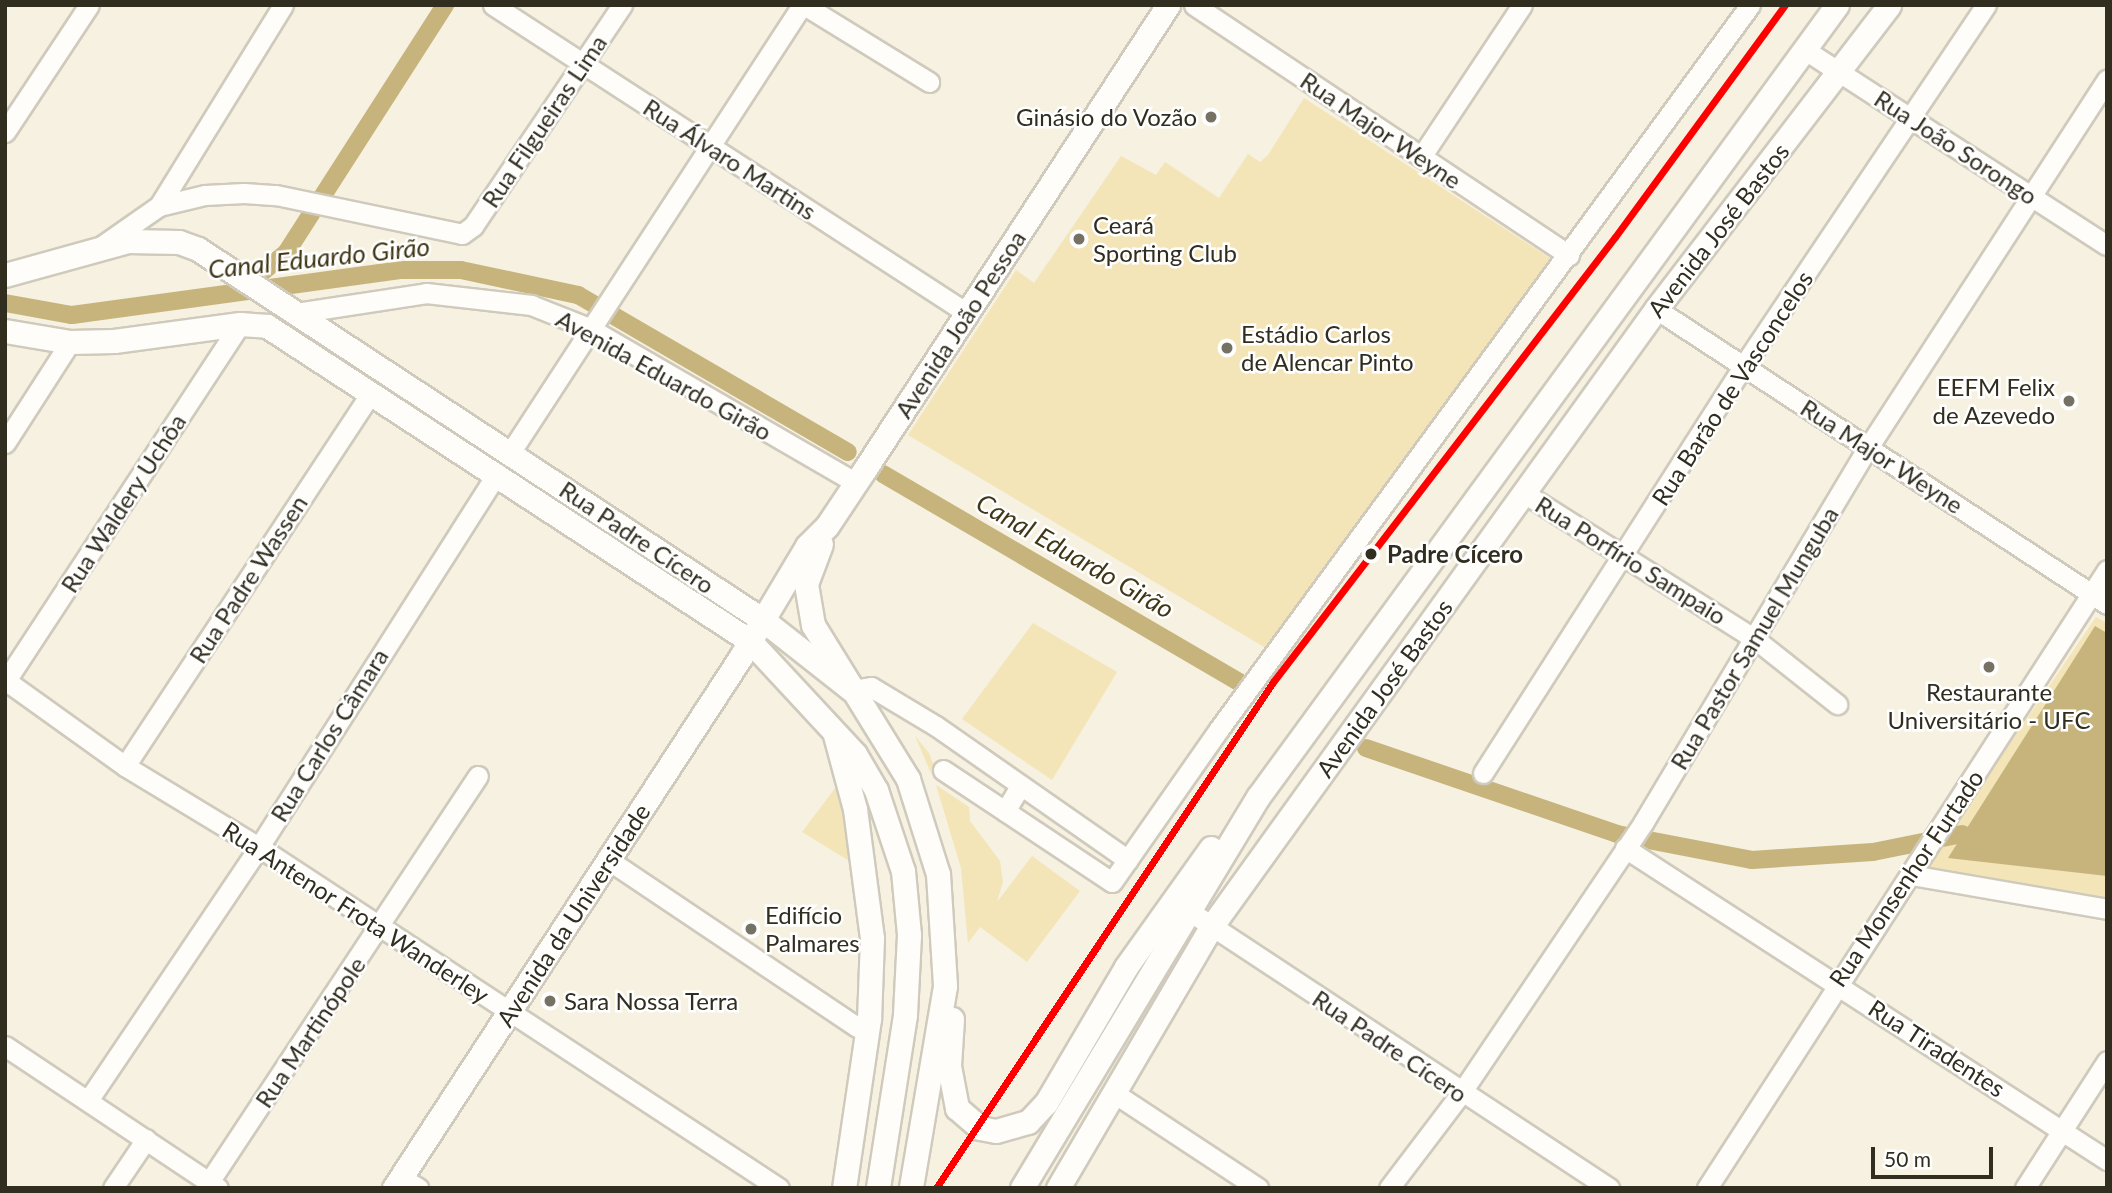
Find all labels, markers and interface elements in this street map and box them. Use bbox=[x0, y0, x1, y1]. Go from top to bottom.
street label: Rua Filgueiras Lima bbox=[476, 29, 612, 213]
street label: Rua Major Weyne bbox=[1295, 65, 1467, 195]
street label: Rua João Sorongo bbox=[1869, 84, 2043, 210]
street label: Rua Álvaro Martins bbox=[638, 92, 822, 226]
place label: Ginásio do Vozão bbox=[1015, 103, 1197, 131]
marker: Ginásio do Vozão bbox=[1203, 109, 1219, 125]
street label: Avenida José Bastos bbox=[1641, 137, 1795, 323]
place label: Ceará Sporting Club bbox=[1093, 211, 1237, 267]
street label: Avenida João Pessoa bbox=[888, 225, 1032, 423]
water label: Canal Eduardo Girão bbox=[207, 231, 431, 285]
marker: Ceará Sporting Club bbox=[1071, 231, 1087, 247]
street label: Rua Barão de Vasconcelos bbox=[1645, 265, 1819, 511]
street label: Avenida Eduardo Girão bbox=[551, 304, 777, 446]
place label: Estádio Carlos de Alencar Pinto bbox=[1241, 320, 1415, 376]
marker: Estádio Carlos de Alencar Pinto bbox=[1219, 340, 1235, 356]
place label: EEFM Felix de Azevedo bbox=[1932, 373, 2055, 429]
street label: Rua Major Weyne bbox=[1795, 393, 1969, 519]
marker: EEFM Felix de Azevedo bbox=[2061, 393, 2077, 409]
street label: Rua Waldery Uchôa bbox=[54, 408, 192, 598]
street label: Rua Padre Cícero bbox=[554, 475, 720, 599]
water label: Canal Eduardo Girão bbox=[971, 487, 1179, 625]
street label: Rua Padre Wassen bbox=[183, 490, 313, 668]
street label: Rua Porfírio Sampaio bbox=[1530, 490, 1732, 630]
street label: Rua Pastor Samuel Munguba bbox=[1664, 501, 1844, 775]
place label: Padre Cícero bbox=[1387, 540, 1523, 568]
marker: Padre Cícero bbox=[1361, 544, 1381, 564]
street label: Avenida José Bastos bbox=[1310, 593, 1458, 783]
street label: Rua Carlos Câmara bbox=[264, 643, 394, 827]
marker: Restaurante Universitário - UFC bbox=[1981, 659, 1997, 675]
place label: Restaurante Universitário - UFC bbox=[1888, 678, 2090, 734]
street label: Rua Monsenhor Furtado bbox=[1823, 764, 1989, 992]
street label: Avenida da Universidade bbox=[490, 798, 656, 1032]
street label: Rua Antenor Frota Wanderley bbox=[217, 815, 495, 1009]
place label: Edifício Palmares bbox=[765, 901, 860, 957]
marker: Edifício Palmares bbox=[743, 921, 759, 937]
street label: Rua Martinópole bbox=[249, 951, 371, 1113]
street label: Rua Padre Cícero bbox=[1307, 984, 1473, 1108]
place label: Sara Nossa Terra bbox=[564, 987, 739, 1015]
marker: Sara Nossa Terra bbox=[542, 993, 558, 1009]
street label: Rua Tiradentes bbox=[1863, 993, 2011, 1103]
scale bar bbox=[1874, 1134, 1996, 1178]
text: 50 m bbox=[1884, 1146, 1931, 1171]

